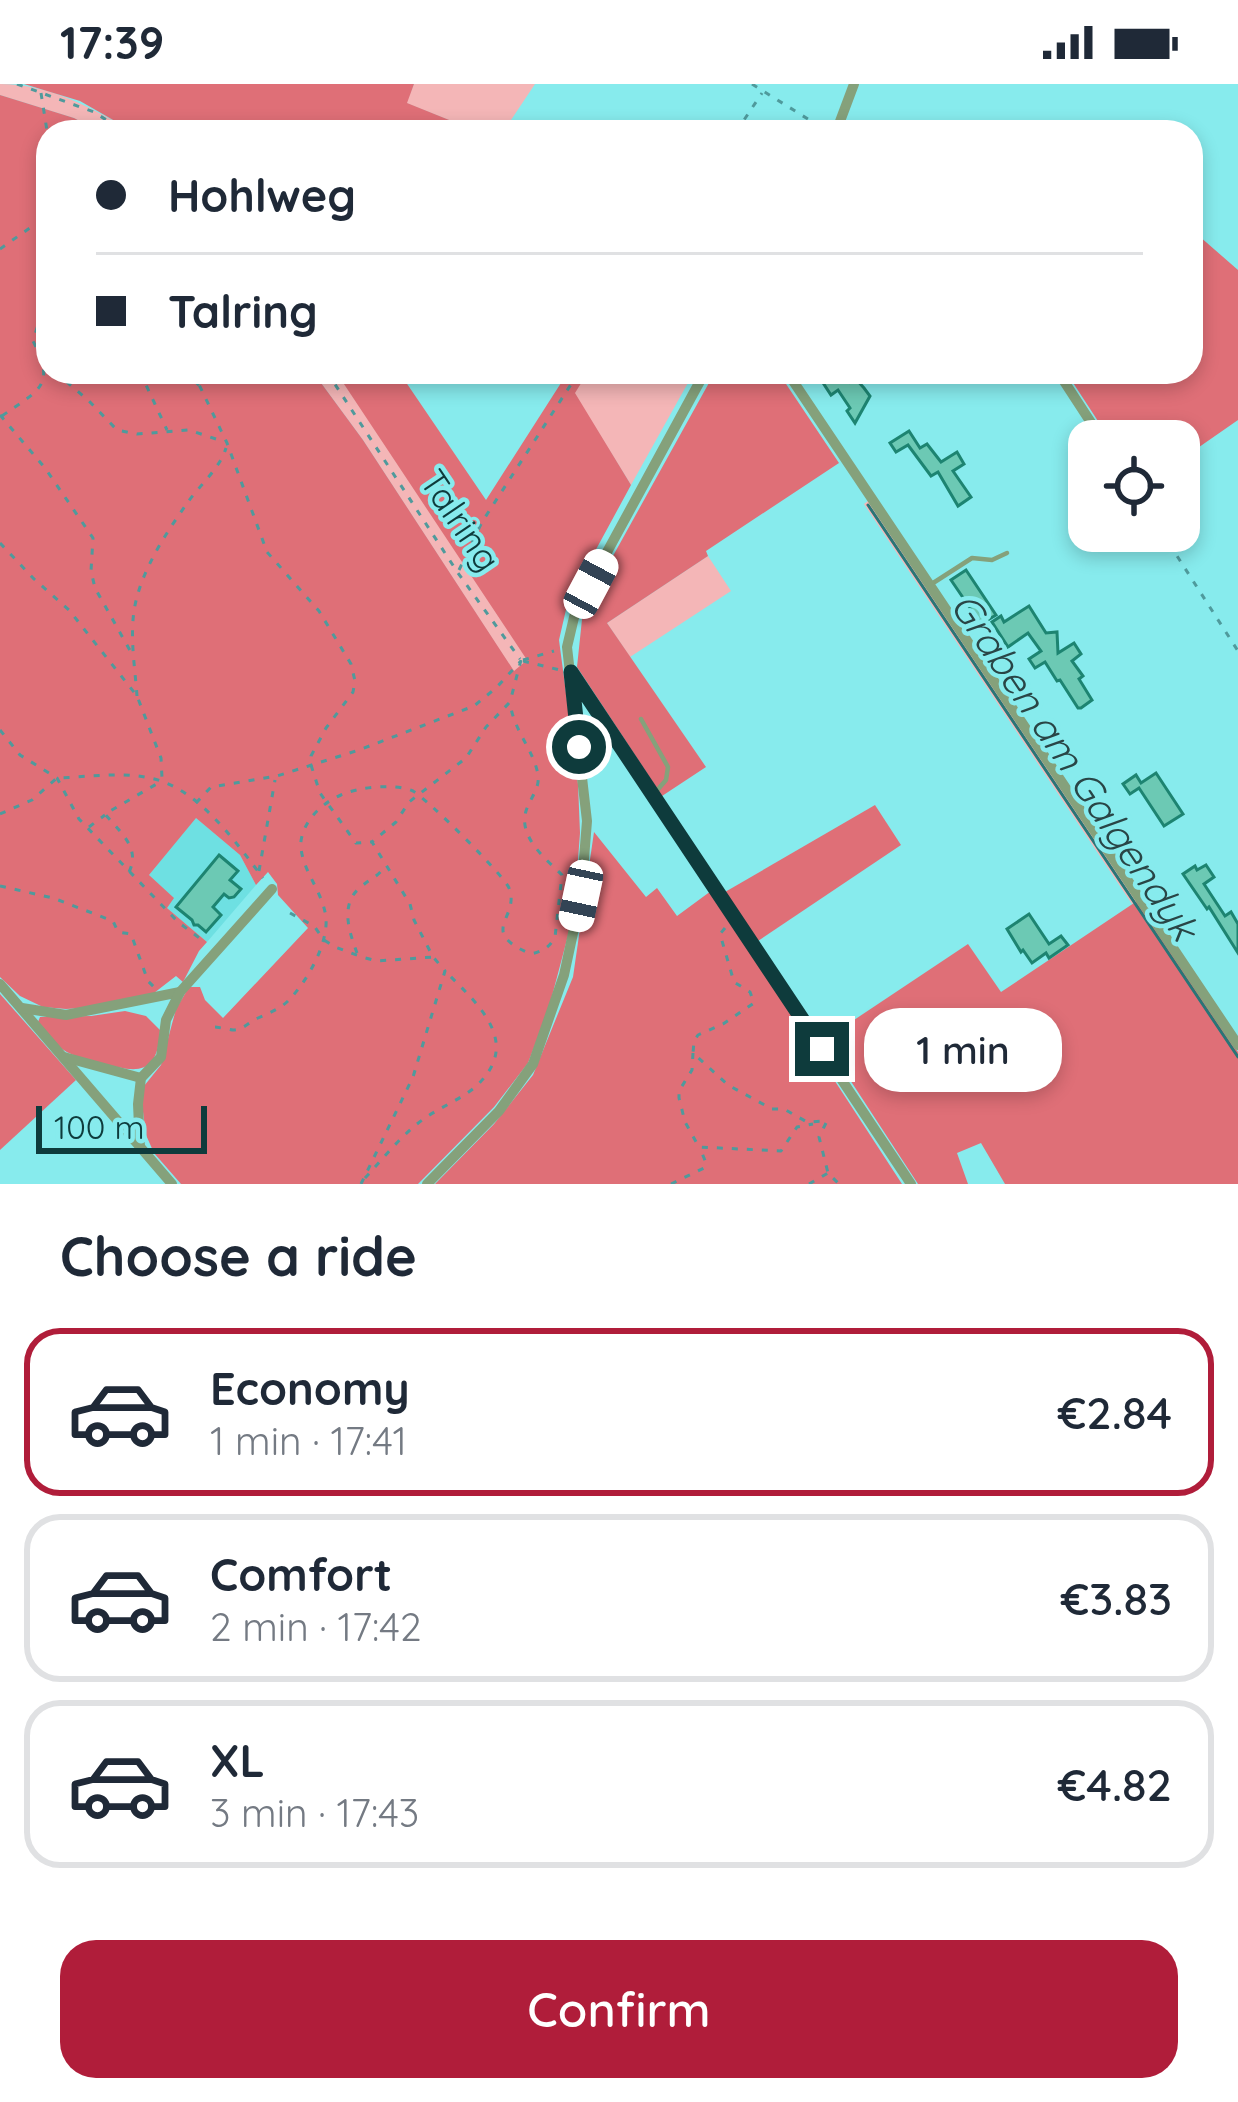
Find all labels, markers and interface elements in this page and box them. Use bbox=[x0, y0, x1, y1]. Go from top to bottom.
text: 17:39 bbox=[60, 14, 164, 70]
text: Hohlweg bbox=[168, 167, 356, 223]
text: Talring bbox=[168, 283, 318, 339]
map controls bbox=[1068, 420, 1200, 552]
button: locate bbox=[1068, 420, 1200, 552]
street label: Talring bbox=[411, 461, 511, 579]
car bbox=[558, 544, 624, 624]
water label: Graben am Galgendyk bbox=[940, 583, 1211, 952]
route start bbox=[552, 720, 606, 774]
car bbox=[556, 857, 606, 935]
callout: 1 min bbox=[864, 1007, 1062, 1091]
route end bbox=[795, 1022, 849, 1076]
text: 1 min bbox=[916, 1025, 1010, 1074]
scale bar bbox=[36, 1100, 207, 1153]
text: 100 m bbox=[54, 1106, 145, 1147]
text: Choose a ride bbox=[60, 1222, 417, 1290]
icon: car bbox=[66, 1358, 174, 1466]
text: Economy bbox=[210, 1360, 410, 1416]
text: €2.84 bbox=[1057, 1384, 1172, 1440]
text: 1 min · 17:41 bbox=[210, 1416, 407, 1465]
icon: car bbox=[66, 1544, 174, 1652]
text: Comfort bbox=[210, 1546, 392, 1602]
text: €3.83 bbox=[1060, 1570, 1172, 1626]
text: 2 min · 17:42 bbox=[210, 1602, 422, 1651]
icon: car bbox=[66, 1730, 174, 1838]
text: XL bbox=[210, 1732, 265, 1788]
text: €4.82 bbox=[1057, 1756, 1172, 1812]
text: 3 min · 17:43 bbox=[210, 1788, 419, 1837]
button: Confirm bbox=[60, 1940, 1178, 2078]

